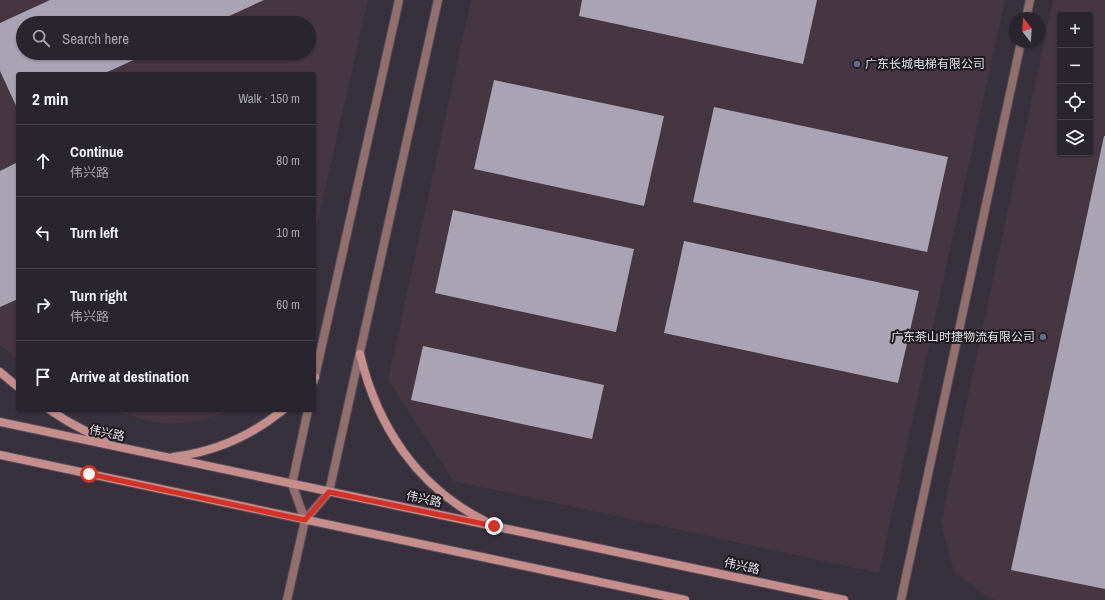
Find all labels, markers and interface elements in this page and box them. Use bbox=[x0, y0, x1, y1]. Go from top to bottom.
north arrow bbox=[1009, 12, 1045, 48]
map controls bbox=[1057, 12, 1093, 156]
button: + bbox=[1057, 12, 1093, 48]
search box bbox=[16, 16, 316, 60]
icon: search bbox=[30, 27, 52, 49]
text: Search here bbox=[62, 28, 129, 49]
button: − bbox=[1057, 48, 1093, 84]
place label: 广东长城电梯有限公司 bbox=[865, 56, 985, 72]
marker: 广东长城电梯有限公司 bbox=[852, 59, 862, 69]
button: locate bbox=[1057, 84, 1093, 120]
text: 2 min bbox=[32, 87, 68, 110]
text: Walk · 150 m bbox=[238, 90, 300, 107]
button: layers bbox=[1057, 120, 1093, 156]
text: Continue bbox=[70, 141, 123, 162]
icon: ahead bbox=[32, 150, 54, 172]
text: 80 m bbox=[276, 152, 300, 169]
text: 伟兴路 bbox=[70, 164, 109, 181]
icon: left bbox=[32, 222, 54, 244]
text: Turn left bbox=[70, 222, 118, 243]
text: 10 m bbox=[276, 224, 300, 241]
text: Turn right bbox=[70, 285, 127, 306]
icon: right bbox=[32, 294, 54, 316]
text: 60 m bbox=[276, 296, 300, 313]
text: 伟兴路 bbox=[70, 308, 109, 325]
place label: 广东茶山时捷物流有限公司 bbox=[891, 329, 1035, 345]
marker: 广东茶山时捷物流有限公司 bbox=[1038, 332, 1048, 342]
icon: arrive bbox=[32, 366, 54, 388]
text: Arrive at destination bbox=[70, 366, 189, 387]
street label: 伟兴路 bbox=[88, 421, 126, 445]
route start bbox=[80, 465, 98, 483]
street label: 伟兴路 bbox=[405, 487, 443, 511]
route end bbox=[485, 517, 503, 535]
street label: 伟兴路 bbox=[723, 554, 761, 578]

